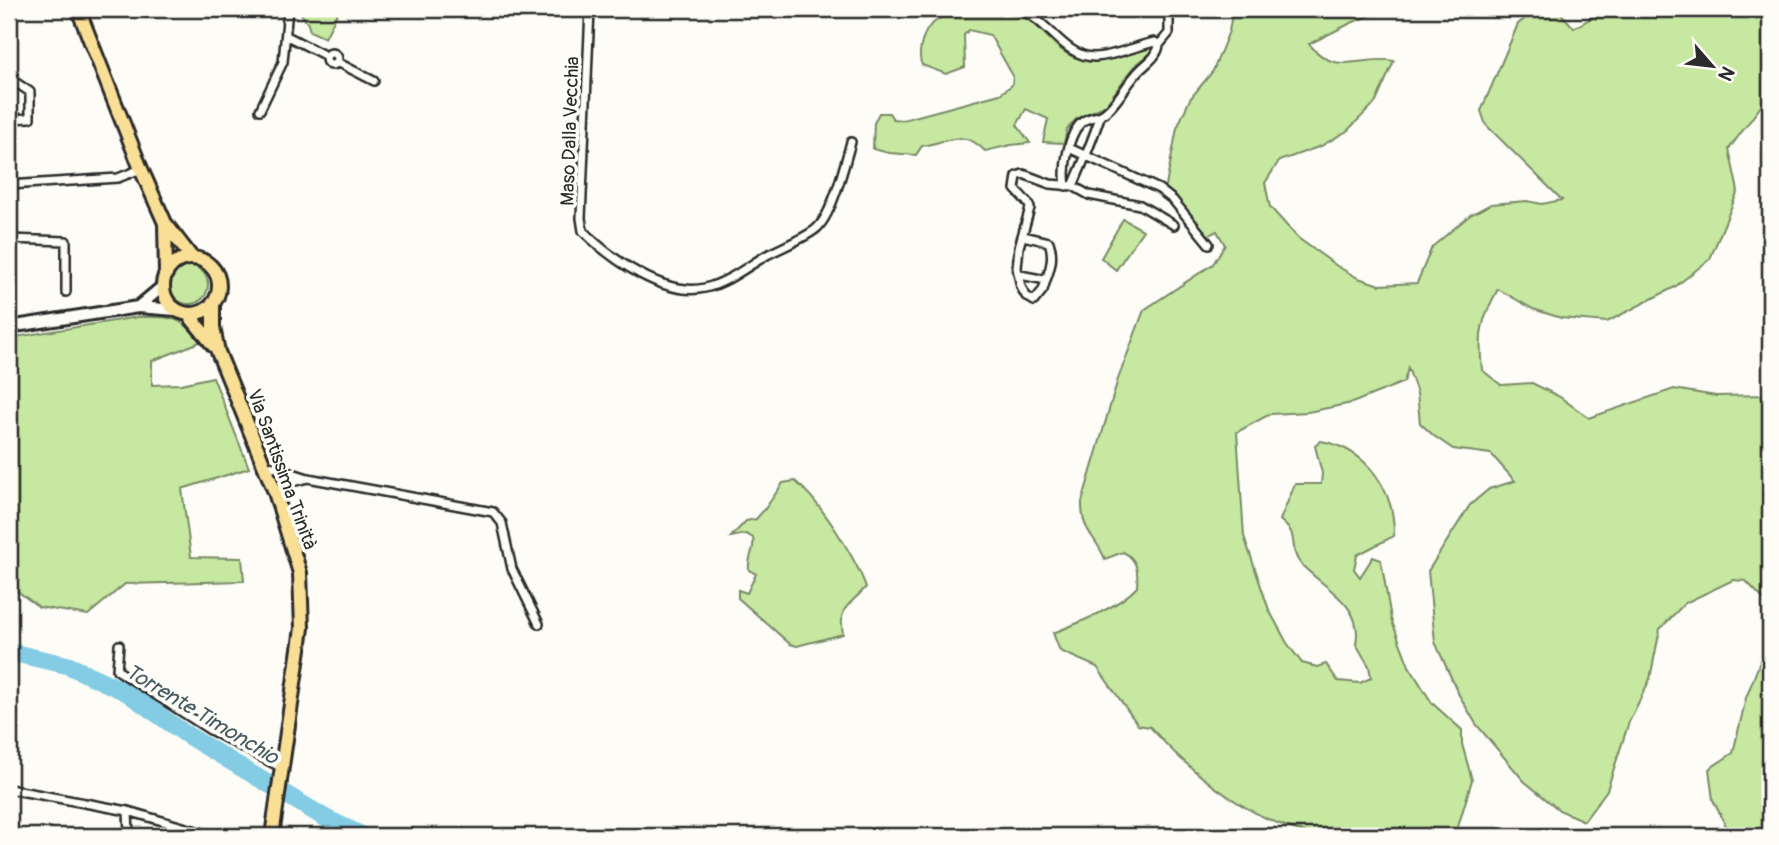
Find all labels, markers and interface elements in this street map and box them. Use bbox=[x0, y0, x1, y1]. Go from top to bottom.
north arrow bbox=[1678, 32, 1748, 102]
street label: Maso Dalla Vecchia bbox=[555, 56, 585, 206]
text: N bbox=[1712, 62, 1740, 85]
street label: Via Santissima Trinità bbox=[242, 386, 322, 553]
water label: Torrente Timonchio bbox=[120, 658, 285, 772]

